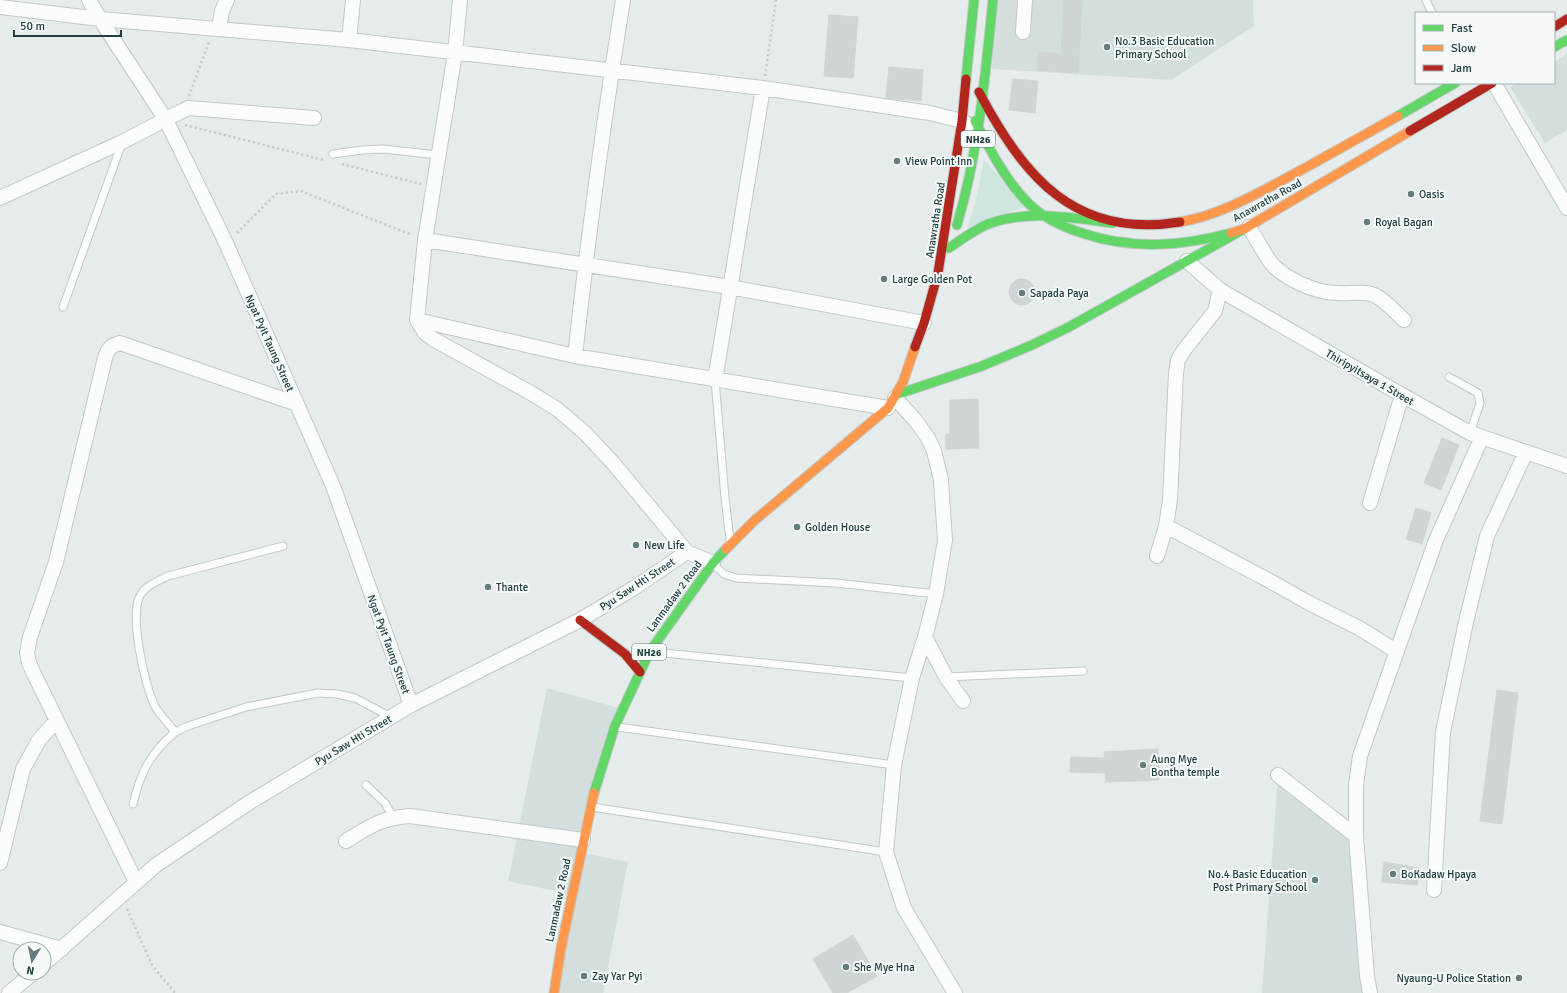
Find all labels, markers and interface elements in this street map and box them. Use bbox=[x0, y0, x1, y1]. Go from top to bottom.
scale bar bbox=[14, 12, 121, 38]
legend bbox=[1415, 12, 1555, 84]
text: 50 m bbox=[20, 19, 45, 34]
text: Fast bbox=[1451, 21, 1472, 36]
place label: No.3 Basic Education Primary School bbox=[1115, 35, 1214, 61]
text: Slow bbox=[1451, 41, 1476, 56]
marker: No.3 Basic Education Primary School bbox=[1102, 42, 1112, 52]
text: Jam bbox=[1451, 61, 1472, 76]
road number: NH26 bbox=[961, 131, 995, 147]
place label: View Point Inn bbox=[905, 155, 972, 168]
marker: View Point Inn bbox=[892, 156, 902, 166]
street label: Anawratha Road bbox=[1230, 176, 1304, 225]
street label: Anawratha Road bbox=[923, 181, 948, 259]
place label: Oasis bbox=[1419, 188, 1444, 201]
marker: Oasis bbox=[1406, 189, 1416, 199]
place label: Royal Bagan bbox=[1375, 216, 1433, 229]
marker: Royal Bagan bbox=[1362, 217, 1372, 227]
place label: Large Golden Pot bbox=[892, 273, 972, 286]
marker: Large Golden Pot bbox=[879, 274, 889, 284]
place label: Sapada Paya bbox=[1030, 287, 1089, 300]
marker: Sapada Paya bbox=[1017, 288, 1027, 298]
street label: Ngat Pyit Taung Street bbox=[242, 293, 297, 394]
street label: Thiripyitsaya 1 Street bbox=[1323, 347, 1416, 408]
place label: Golden House bbox=[805, 521, 870, 534]
marker: Golden House bbox=[792, 522, 802, 532]
place label: New Life bbox=[644, 539, 685, 552]
marker: New Life bbox=[631, 540, 641, 550]
street label: Pyu Saw Hti Street bbox=[597, 555, 677, 614]
street label: Lanmadaw 2 Road bbox=[644, 558, 705, 635]
place label: Thante bbox=[496, 581, 528, 594]
marker: Thante bbox=[483, 582, 493, 592]
street label: Ngat Pyit Taung Street bbox=[365, 593, 413, 696]
road number: NH26 bbox=[632, 644, 666, 660]
street label: Pyu Saw Hti Street bbox=[313, 712, 394, 768]
place label: Aung Mye Bontha temple bbox=[1151, 753, 1220, 779]
marker: Aung Mye Bontha temple bbox=[1138, 760, 1148, 770]
street label: Lanmadaw 2 Road bbox=[543, 857, 574, 943]
place label: No.4 Basic Education Post Primary School bbox=[1208, 868, 1307, 894]
place label: BoKadaw Hpaya bbox=[1401, 868, 1477, 881]
marker: BoKadaw Hpaya bbox=[1388, 869, 1398, 879]
marker: No.4 Basic Education Post Primary School bbox=[1310, 875, 1320, 885]
north arrow bbox=[12, 941, 52, 981]
place label: She Mye Hna bbox=[854, 961, 915, 974]
marker: She Mye Hna bbox=[841, 962, 851, 972]
text: N bbox=[25, 963, 35, 977]
place label: Zay Yar Pyi bbox=[592, 970, 643, 983]
marker: Zay Yar Pyi bbox=[579, 971, 589, 981]
place label: Nyaung-U Police Station bbox=[1397, 972, 1511, 985]
marker: Nyaung-U Police Station bbox=[1514, 973, 1524, 983]

